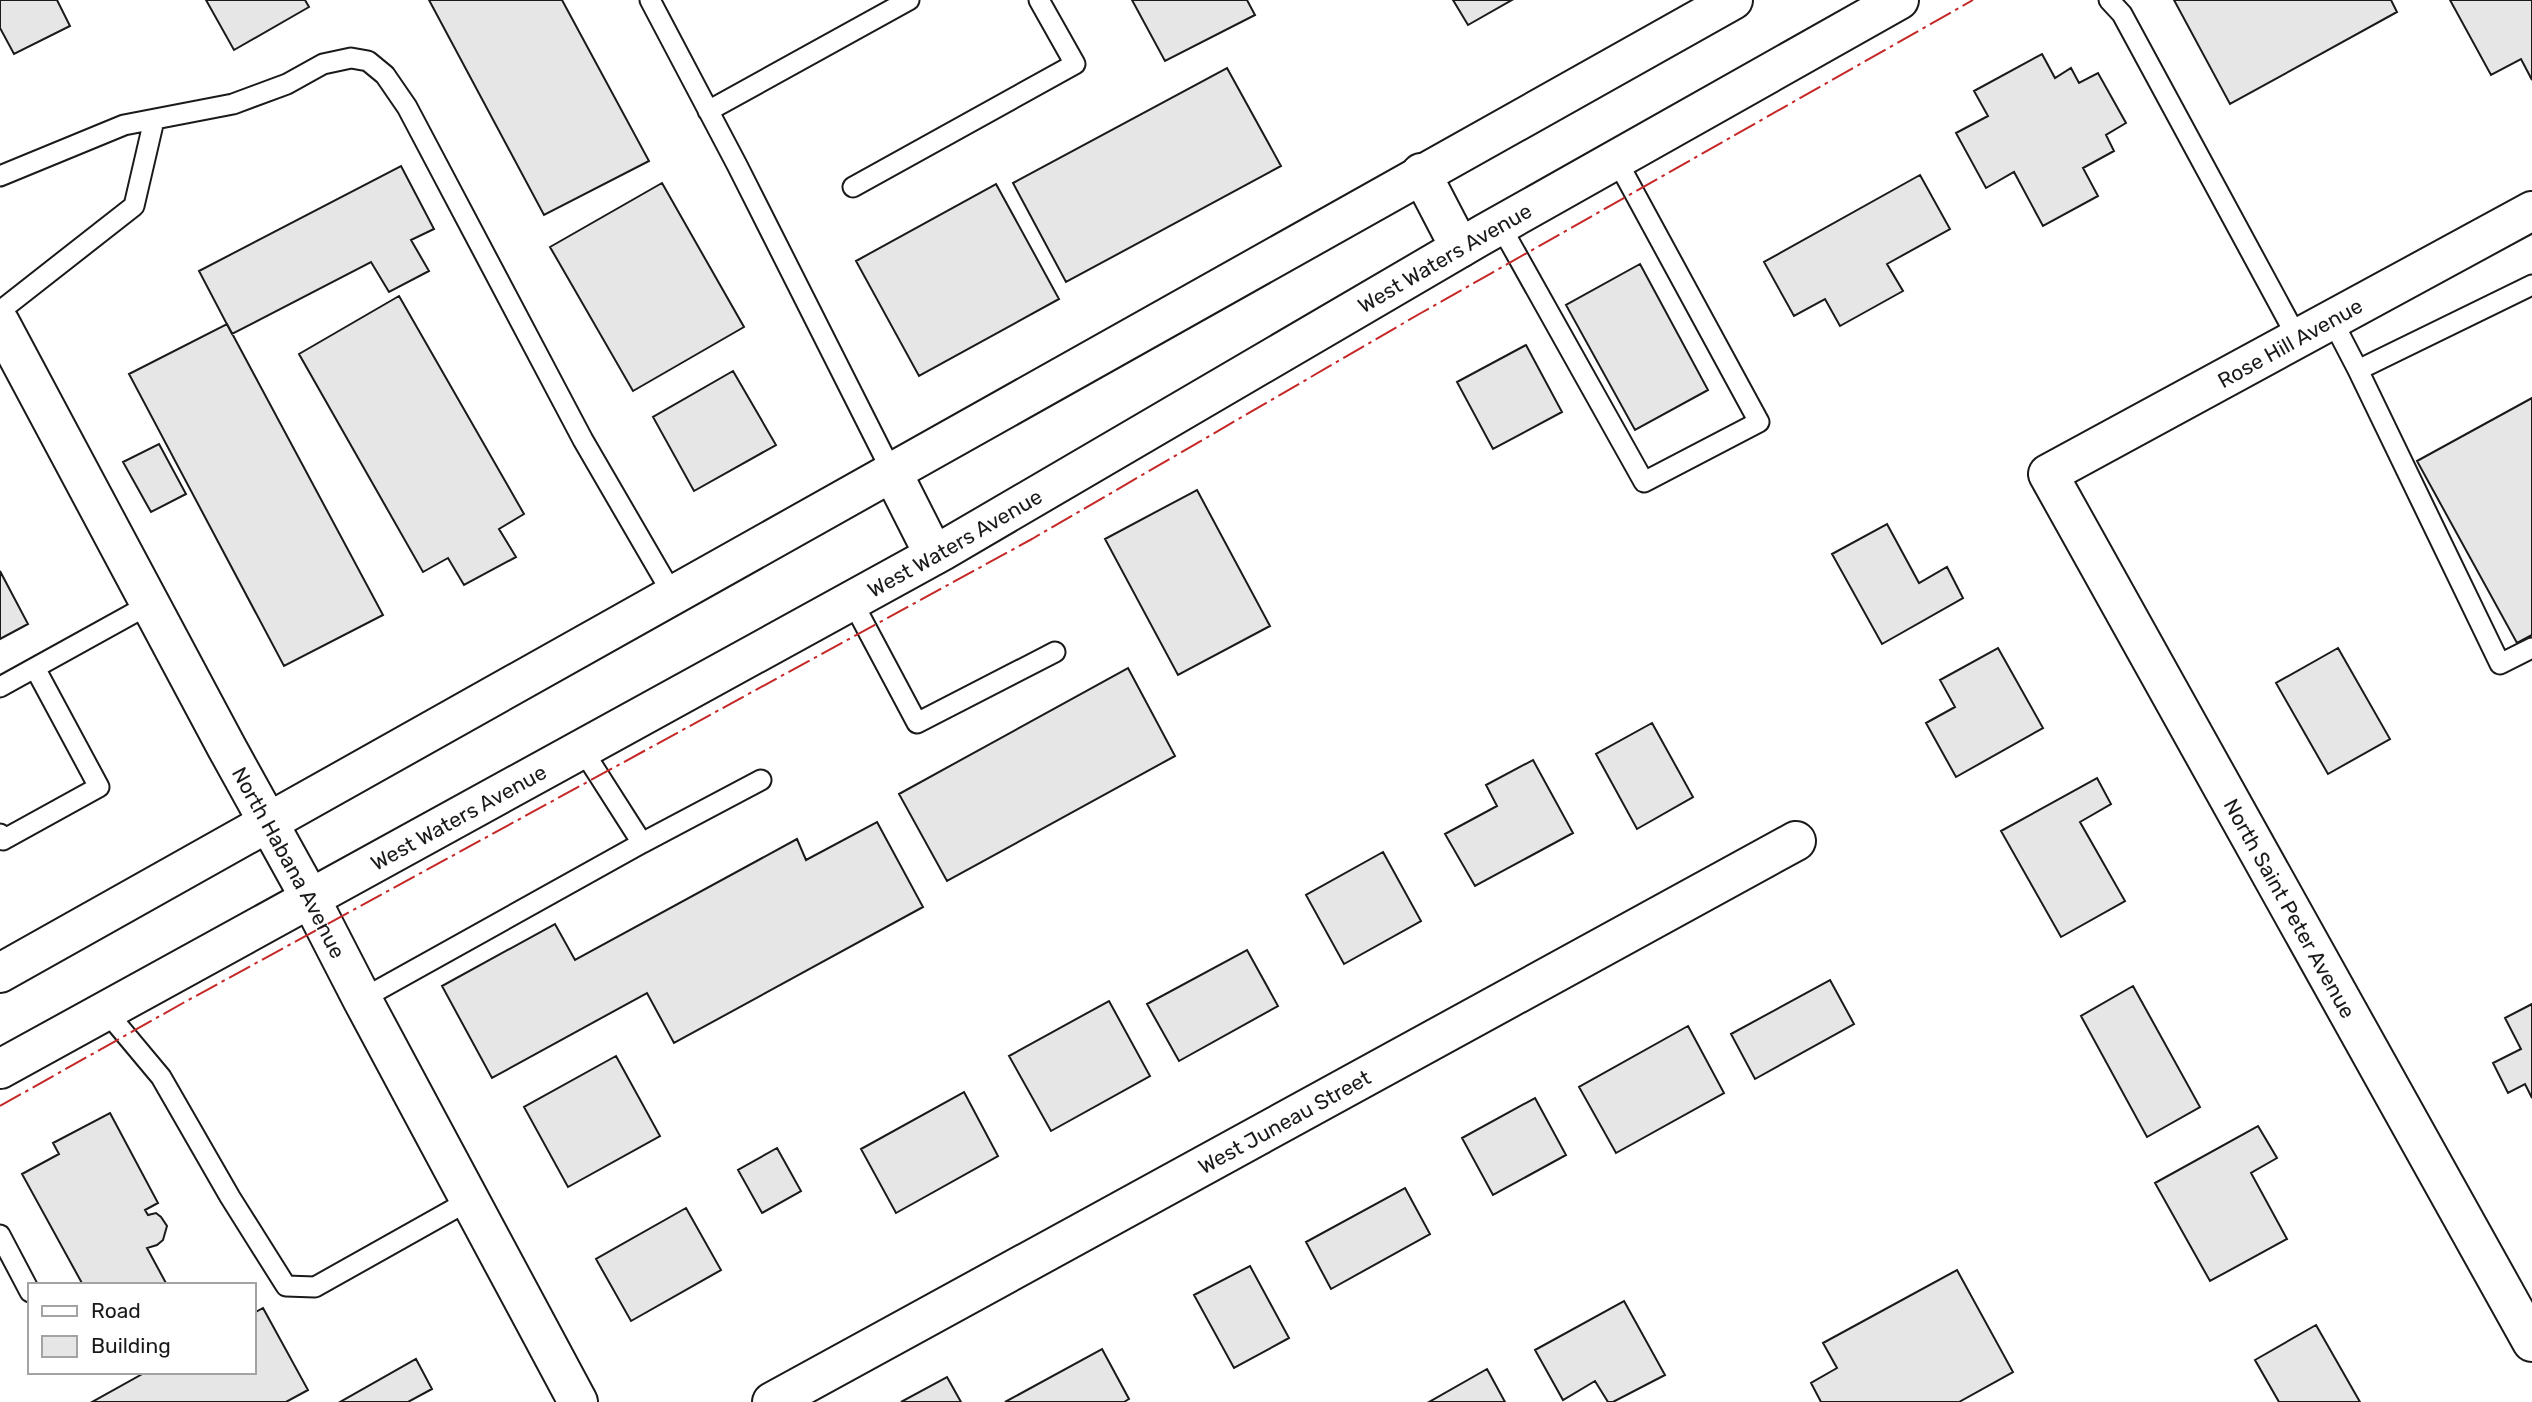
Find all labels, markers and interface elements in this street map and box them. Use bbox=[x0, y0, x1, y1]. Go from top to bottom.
street label: West Waters Avenue bbox=[1353, 197, 1536, 318]
street label: Rose Hill Avenue bbox=[2213, 293, 2367, 393]
street label: West Waters Avenue bbox=[863, 483, 1046, 602]
street label: West Waters Avenue bbox=[366, 759, 550, 875]
street label: North Habana Avenue bbox=[227, 762, 351, 962]
street label: North Saint Peter Avenue bbox=[2219, 794, 2361, 1022]
street label: West Juneau Street bbox=[1194, 1064, 1375, 1179]
legend bbox=[28, 1283, 256, 1374]
text: Road bbox=[91, 1298, 141, 1323]
text: Building bbox=[91, 1333, 171, 1358]

